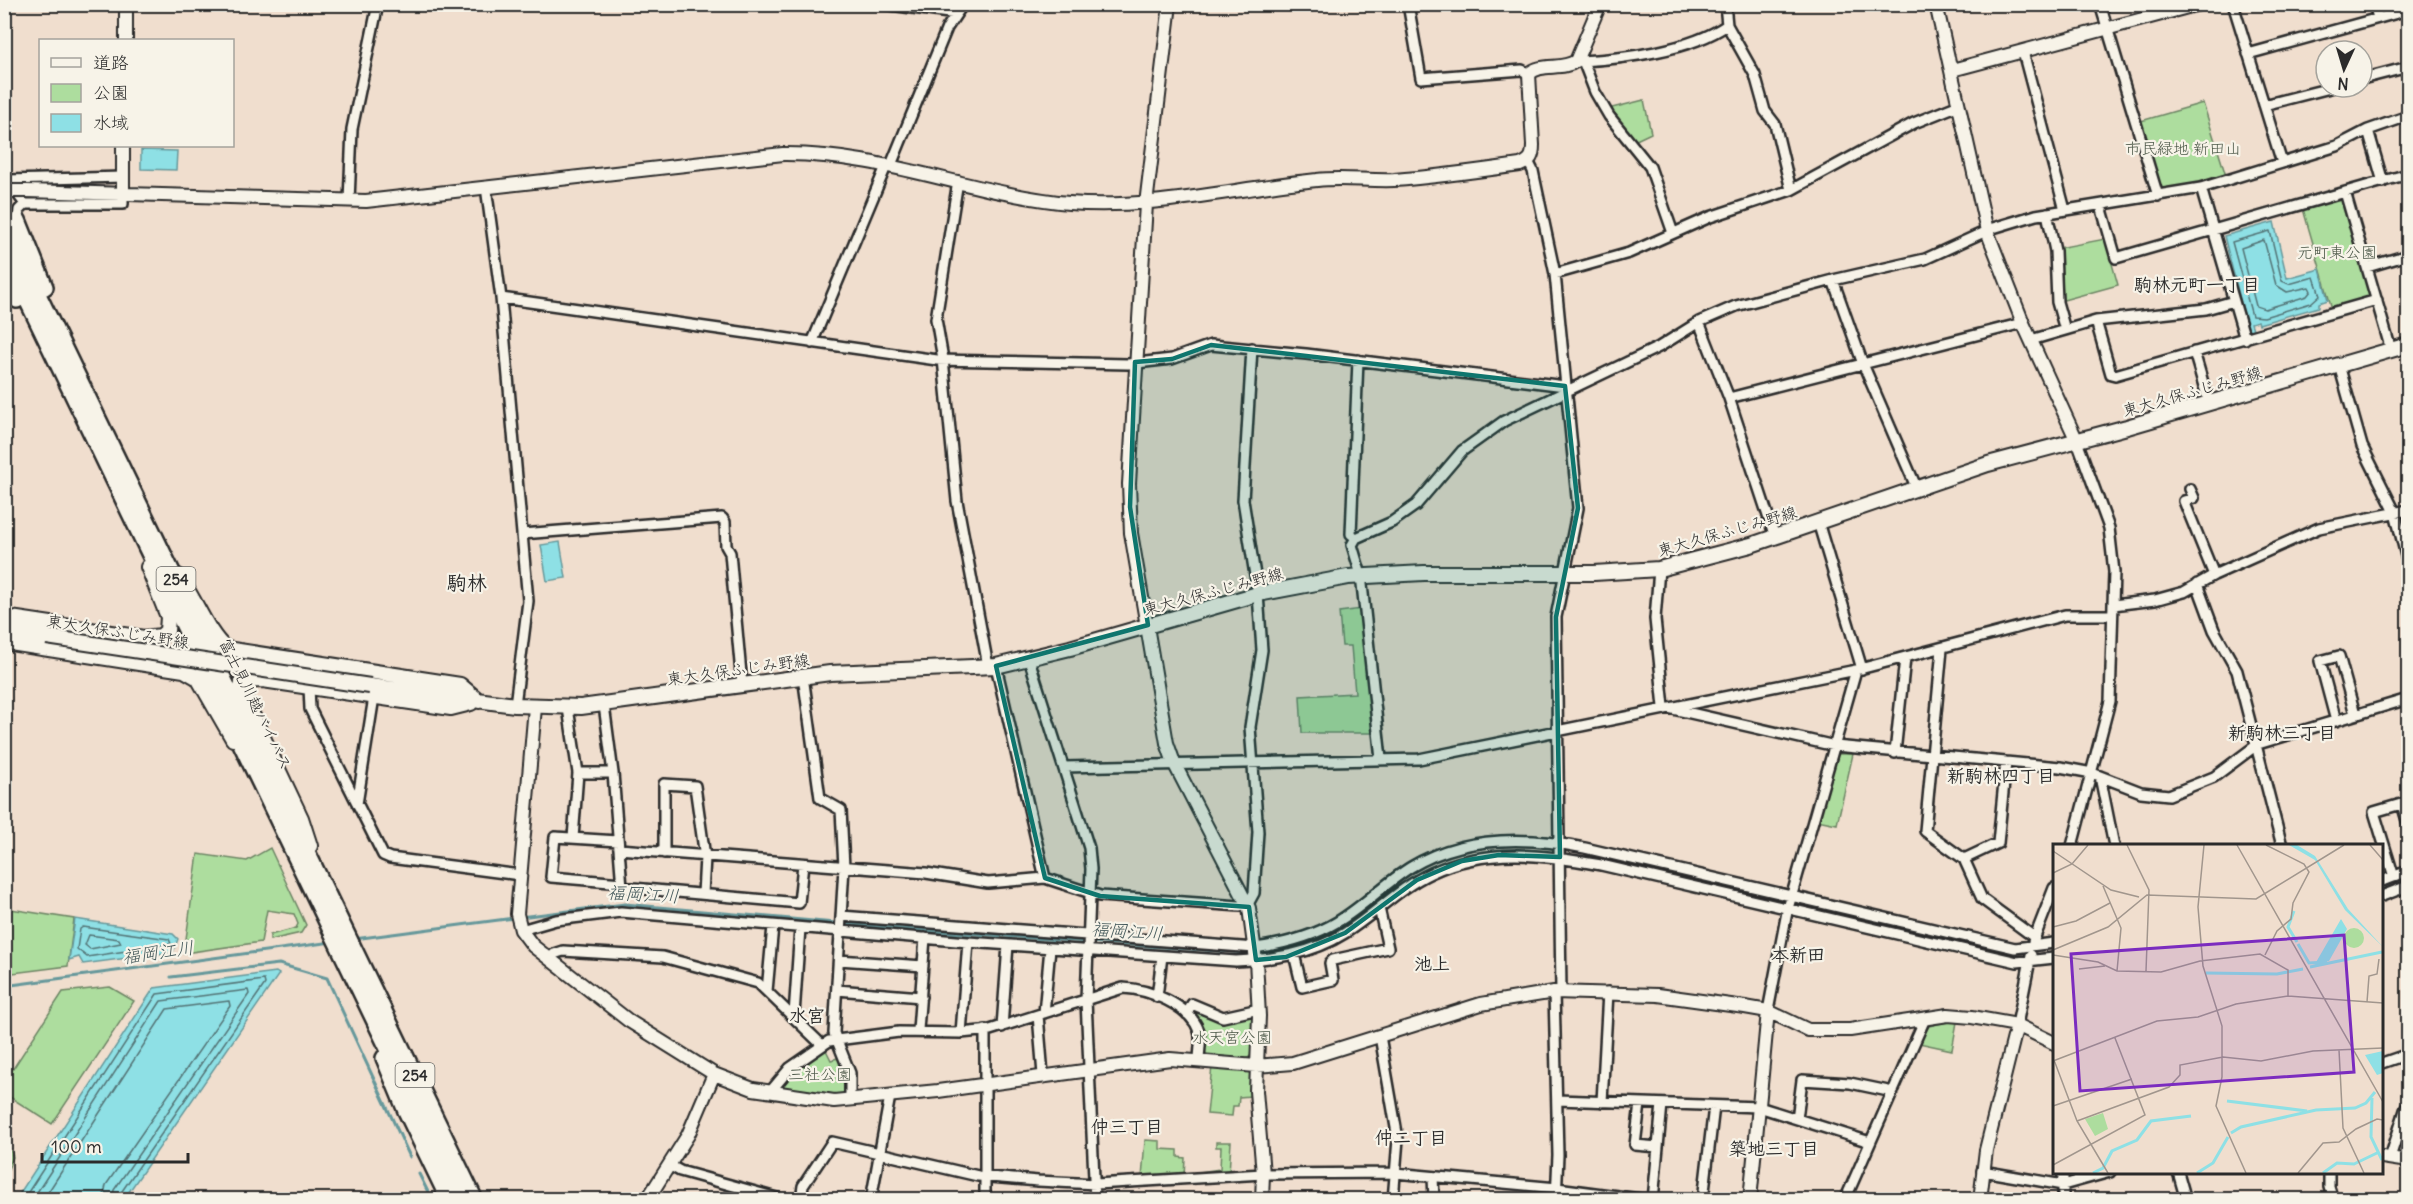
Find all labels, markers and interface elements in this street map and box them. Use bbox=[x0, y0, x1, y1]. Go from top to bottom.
legend bbox=[39, 39, 234, 147]
north arrow bbox=[2314, 39, 2374, 99]
text: 道路 bbox=[93, 51, 129, 74]
text: N bbox=[2337, 74, 2349, 94]
text: 公園 bbox=[93, 81, 129, 104]
text: 水域 bbox=[93, 111, 129, 134]
park label: 市民緑地 新田山 bbox=[2125, 138, 2241, 158]
park label: 元町東公園 bbox=[2297, 242, 2377, 262]
district label: 駒林元町一丁目 bbox=[2134, 273, 2260, 296]
street label: 東大久保ふじみ野線 bbox=[2120, 362, 2264, 420]
street label: 東大久保ふじみ野線 bbox=[1655, 502, 1799, 560]
street label: 東大久保ふじみ野線 bbox=[1141, 563, 1285, 619]
road number: 254 bbox=[156, 567, 195, 591]
district label: 駒林 bbox=[447, 570, 487, 595]
street label: 東大久保ふじみ野線 bbox=[45, 610, 191, 652]
street label: 富士見川越バイパス bbox=[216, 635, 296, 773]
street label: 東大久保ふじみ野線 bbox=[665, 649, 811, 689]
district label: 新駒林三丁目 bbox=[2228, 721, 2336, 744]
district label: 新駒林四丁目 bbox=[1947, 764, 2055, 787]
inset map bbox=[2053, 844, 2383, 1174]
water label: 福岡江川 bbox=[606, 881, 680, 907]
water label: 福岡江川 bbox=[1090, 917, 1164, 945]
water label: 福岡江川 bbox=[121, 936, 195, 968]
district label: 本新田 bbox=[1771, 943, 1825, 966]
district label: 池上 bbox=[1414, 952, 1450, 975]
district label: 水宮 bbox=[789, 1004, 825, 1027]
park label: 水天宮公園 bbox=[1192, 1027, 1272, 1047]
road number: 254 bbox=[396, 1063, 434, 1087]
park label: 三社公園 bbox=[788, 1064, 852, 1084]
district label: 仲三丁目 bbox=[1091, 1115, 1163, 1138]
scale bar bbox=[42, 1126, 188, 1164]
district label: 仲二丁目 bbox=[1375, 1126, 1447, 1149]
text: 100 m bbox=[51, 1135, 102, 1158]
district label: 築地三丁目 bbox=[1729, 1137, 1819, 1160]

